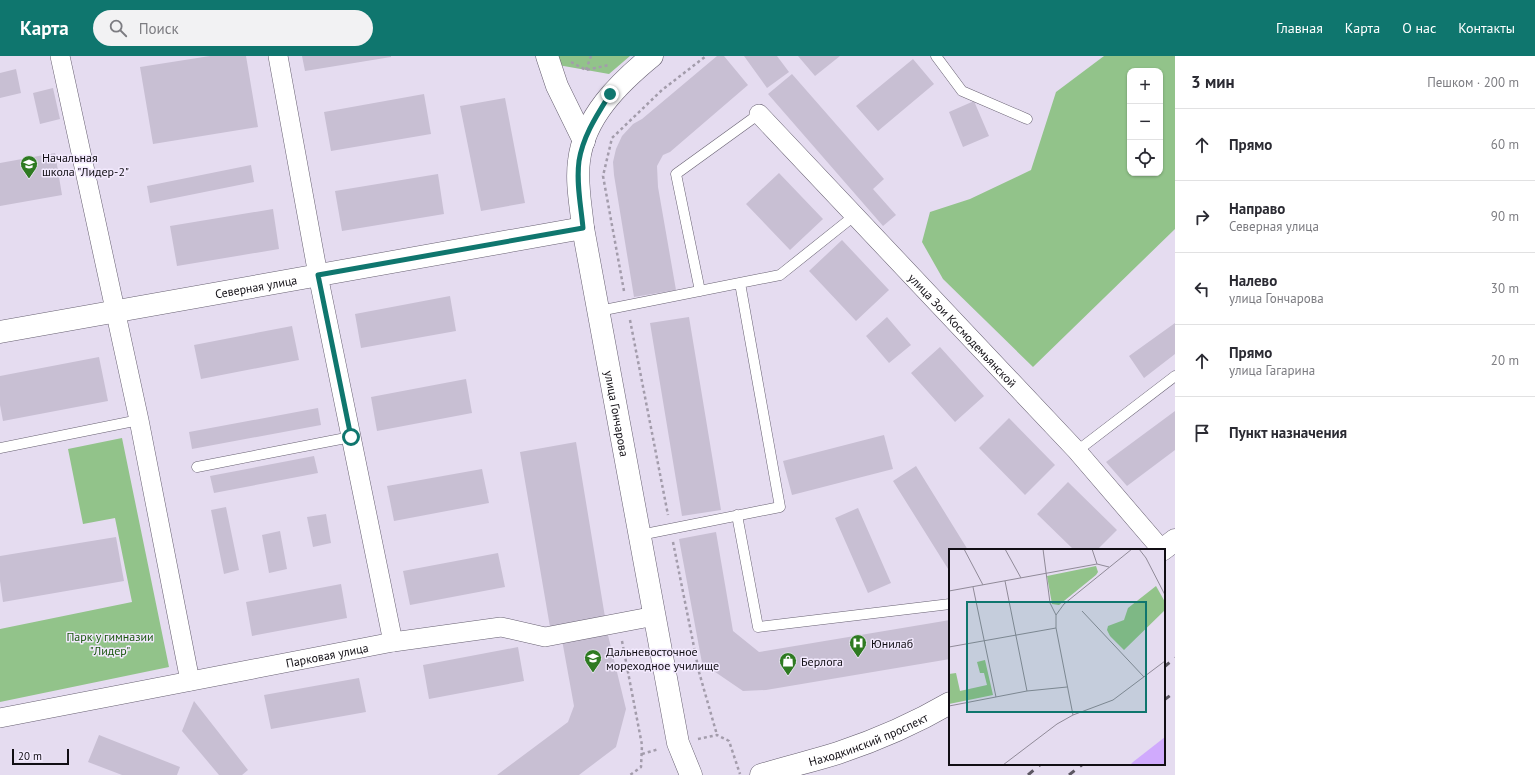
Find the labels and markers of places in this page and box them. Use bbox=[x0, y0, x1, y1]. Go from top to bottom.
place label: Начальная школа "Лидер-2" bbox=[42, 150, 129, 179]
school or university icon: Начальная школа "Лидер-2" bbox=[19, 154, 39, 179]
hospital icon: Юнилаб bbox=[848, 633, 868, 658]
place label: Юнилаб bbox=[871, 636, 913, 651]
place label: Дальневосточное мореходное училище bbox=[606, 644, 719, 673]
school or university icon: Дальневосточное мореходное училище bbox=[583, 648, 603, 673]
shop icon: Берлога bbox=[778, 651, 798, 676]
place label: Берлога bbox=[801, 654, 843, 669]

